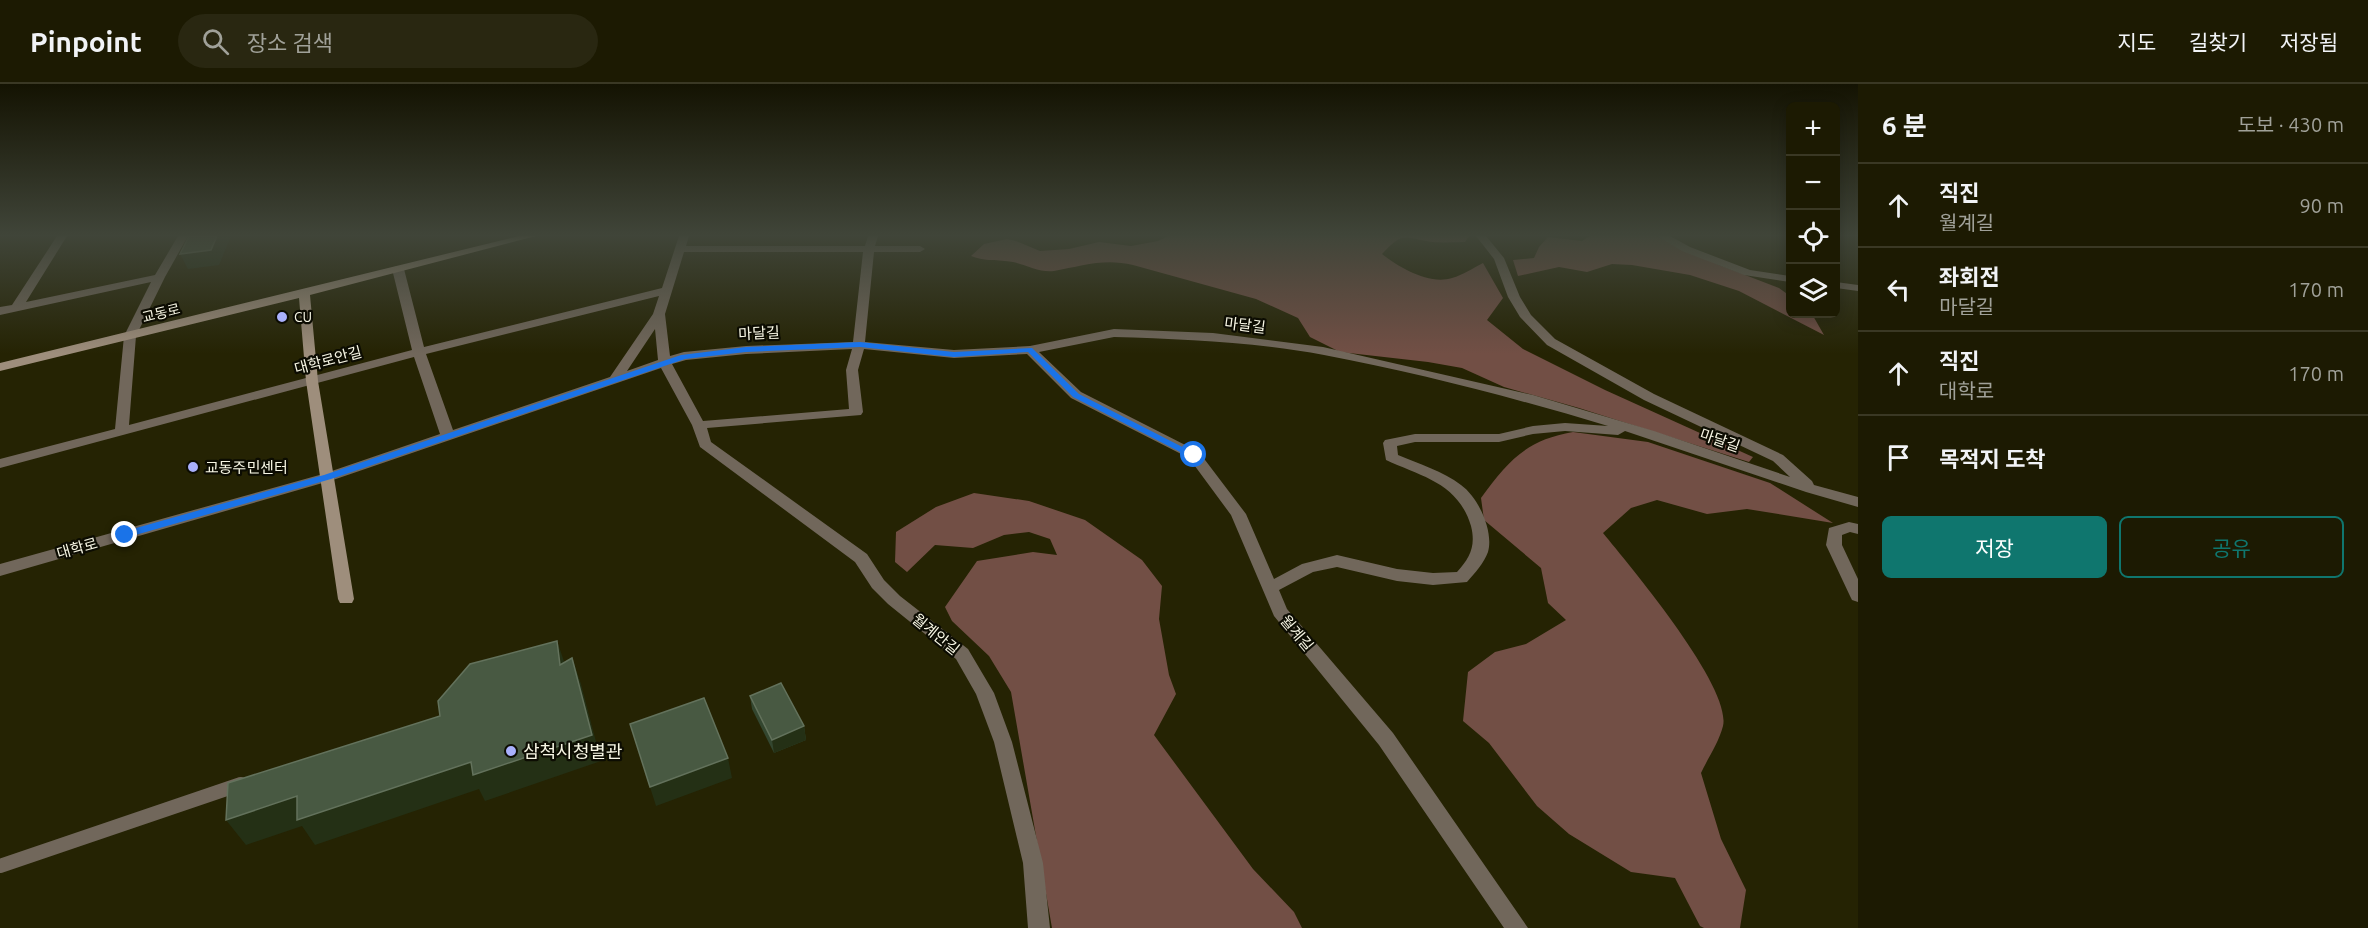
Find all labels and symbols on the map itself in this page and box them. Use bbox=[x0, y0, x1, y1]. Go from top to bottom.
street label: 교동로 bbox=[140, 301, 182, 325]
place label: CU bbox=[294, 309, 312, 325]
marker: CU bbox=[275, 310, 289, 324]
street label: 마달길 bbox=[1223, 314, 1267, 336]
street label: 마달길 bbox=[738, 323, 780, 343]
street label: 대학로안길 bbox=[292, 343, 364, 377]
street label: 마달길 bbox=[1698, 425, 1742, 455]
route start bbox=[1180, 441, 1206, 467]
place label: 교동주민센터 bbox=[205, 459, 288, 476]
marker: 교동주민센터 bbox=[186, 460, 200, 474]
route end bbox=[111, 521, 137, 547]
street label: 대학로 bbox=[55, 534, 99, 562]
street label: 월계안길 bbox=[909, 610, 963, 658]
street label: 월계길 bbox=[1277, 612, 1317, 654]
place label: 삼척시청별관 bbox=[523, 741, 623, 761]
marker: 삼척시청별관 bbox=[504, 744, 518, 758]

